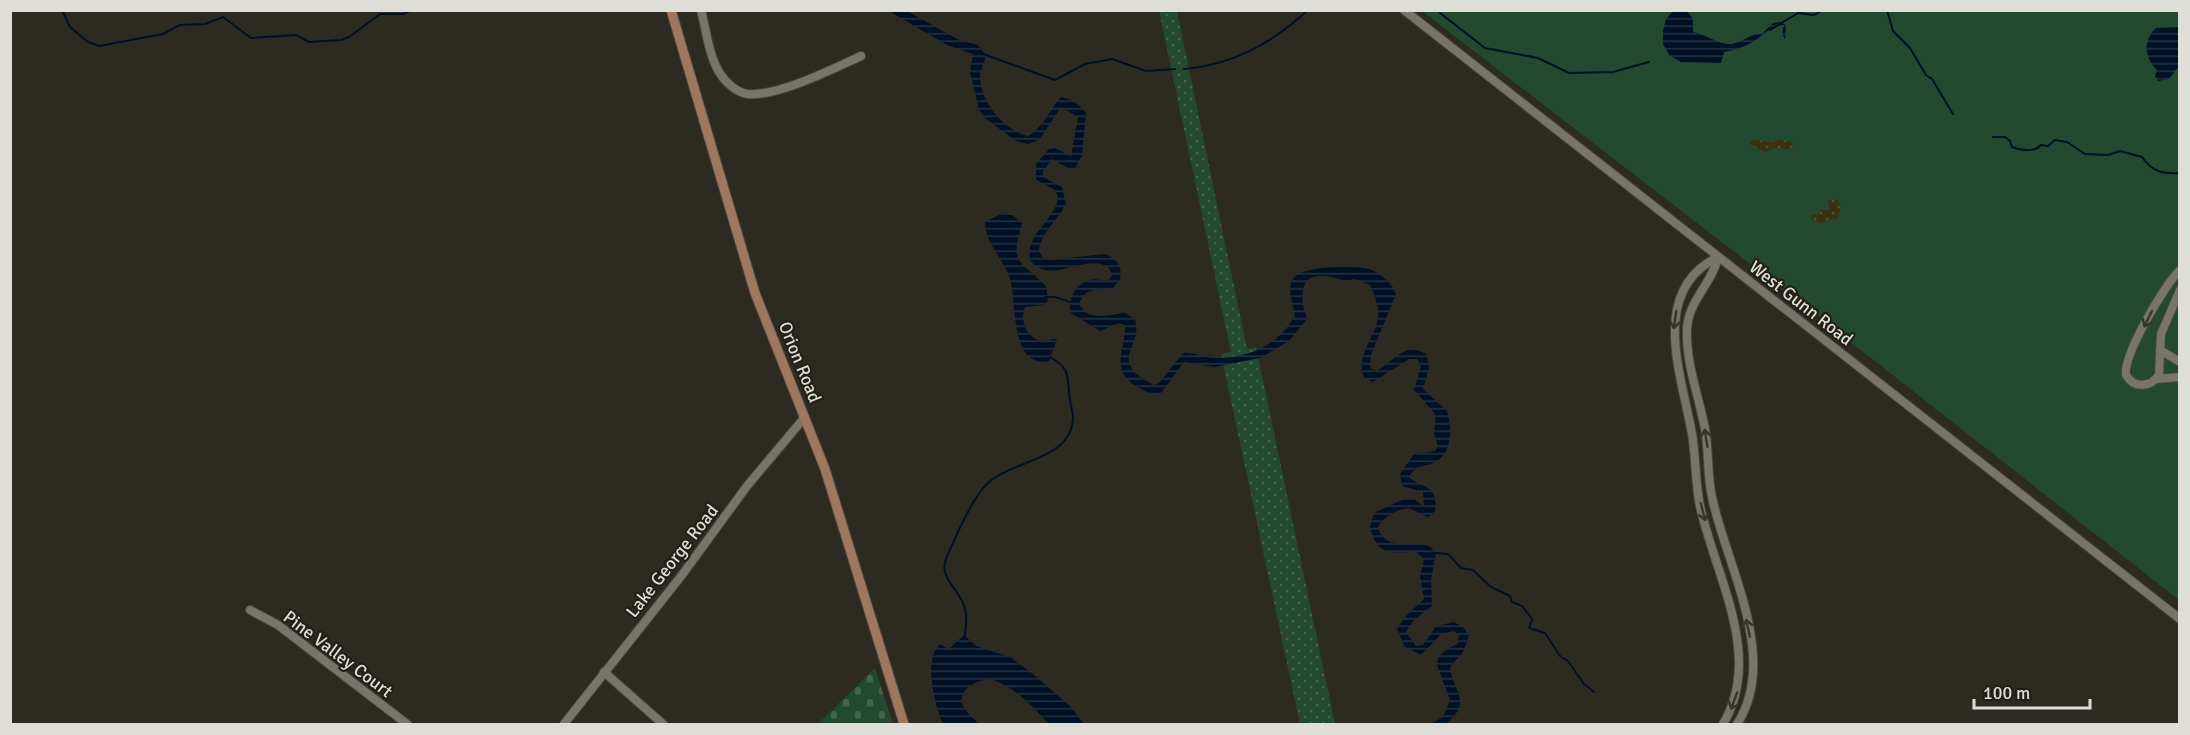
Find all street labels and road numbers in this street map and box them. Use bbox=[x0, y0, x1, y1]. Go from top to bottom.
street label: West Gunn Road bbox=[1745, 256, 1857, 350]
street label: Orion Road bbox=[774, 318, 826, 406]
street label: Lake George Road bbox=[621, 500, 723, 622]
street label: Pine Valley Court bbox=[279, 606, 397, 702]

